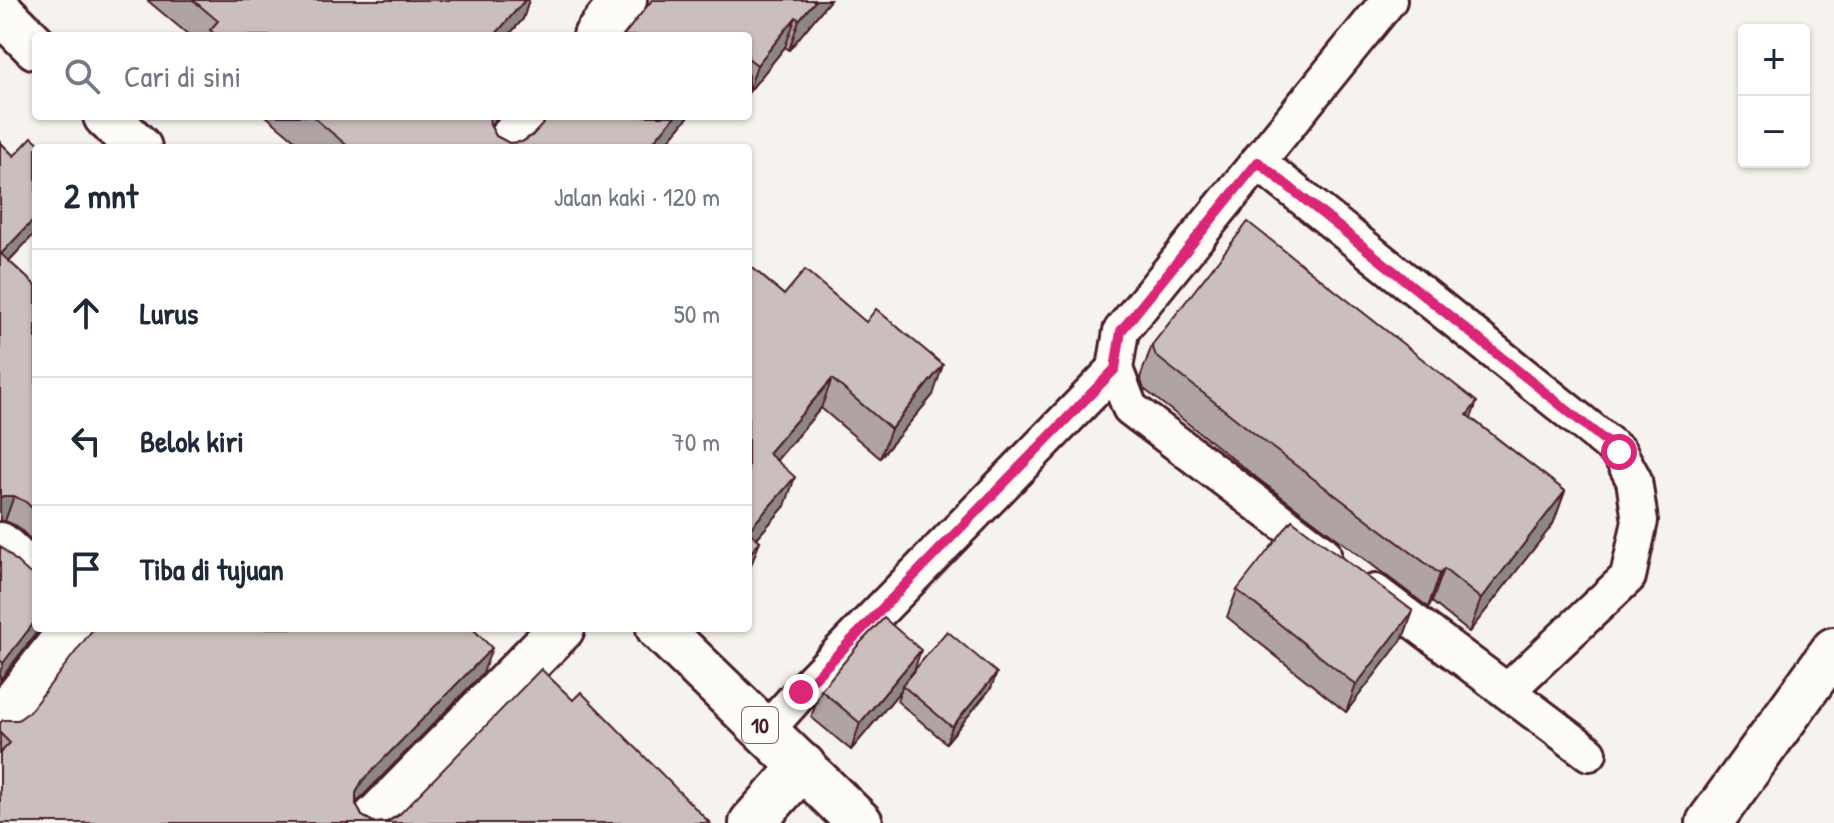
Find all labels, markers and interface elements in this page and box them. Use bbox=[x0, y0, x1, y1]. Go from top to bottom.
map controls bbox=[1738, 24, 1810, 168]
button: + bbox=[1738, 24, 1810, 96]
search box bbox=[32, 32, 752, 120]
icon: search bbox=[60, 54, 104, 98]
text: Cari di sini bbox=[124, 56, 241, 96]
button: − bbox=[1738, 96, 1810, 168]
text: 2 mnt bbox=[64, 173, 138, 219]
text: Jalan kaki · 120 m bbox=[554, 179, 720, 214]
icon: ahead bbox=[64, 291, 108, 335]
text: Lurus bbox=[140, 293, 198, 333]
text: 50 m bbox=[674, 296, 720, 331]
icon: left bbox=[64, 419, 108, 463]
text: Belok kiri bbox=[140, 421, 244, 461]
text: 70 m bbox=[672, 424, 720, 459]
route start bbox=[1601, 434, 1637, 470]
icon: arrive bbox=[64, 547, 108, 591]
text: Tiba di tujuan bbox=[140, 549, 284, 589]
route end bbox=[783, 674, 819, 710]
road number: 10 bbox=[742, 707, 778, 743]

